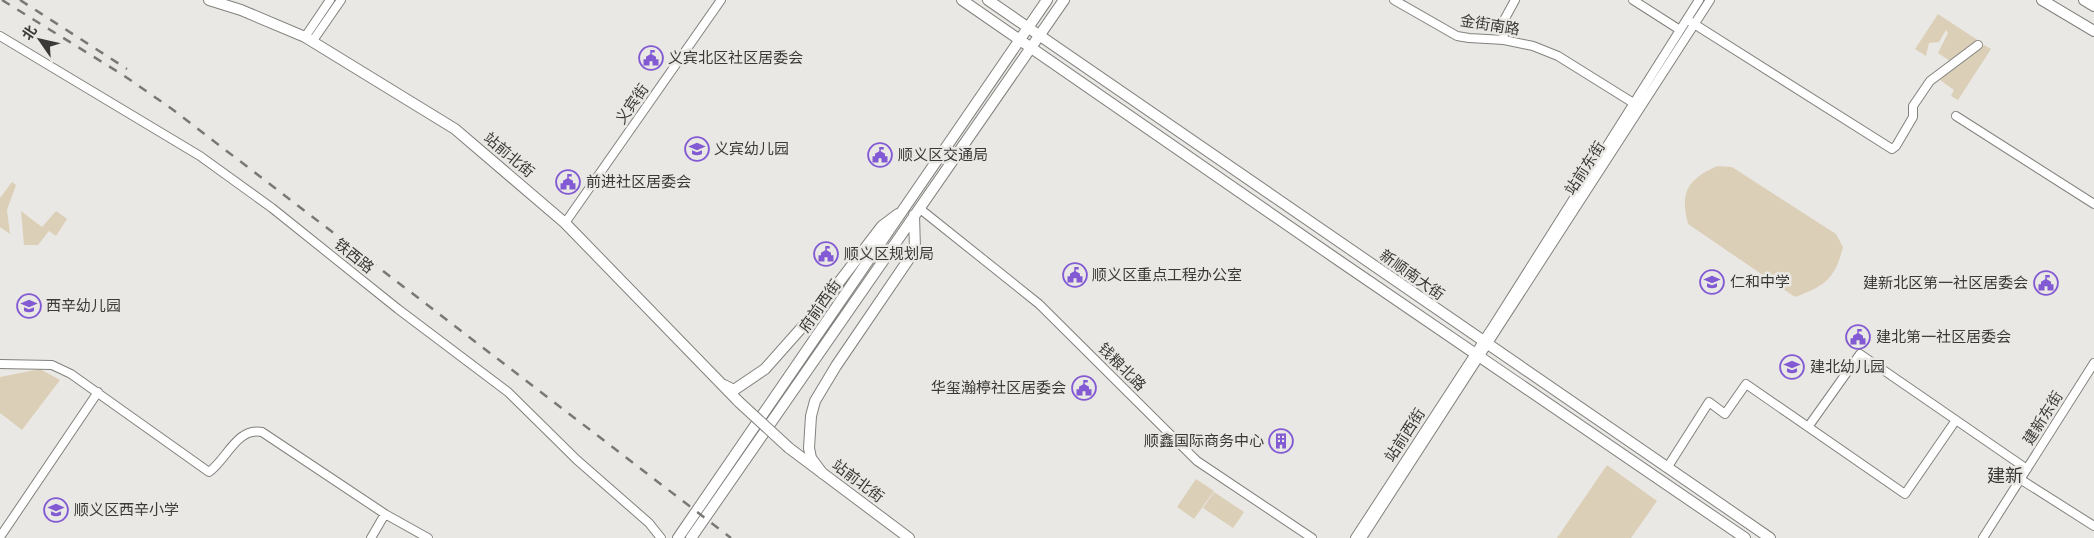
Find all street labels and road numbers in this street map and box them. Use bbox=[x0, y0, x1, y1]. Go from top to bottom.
street label: 金街南路 bbox=[1459, 10, 1521, 38]
street label: 义宾街 bbox=[611, 80, 651, 127]
street label: 站前北街 bbox=[481, 128, 538, 180]
street label: 站前东街 bbox=[1560, 137, 1608, 198]
street label: 铁西路 bbox=[331, 234, 378, 276]
street label: 新顺南大街 bbox=[1377, 245, 1448, 303]
street label: 府前西街 bbox=[795, 276, 844, 335]
street label: 钱粮北路 bbox=[1095, 339, 1150, 394]
street label: 建新东街 bbox=[2019, 387, 2066, 448]
street label: 站前西街 bbox=[1380, 404, 1428, 465]
street label: 站前北街 bbox=[829, 455, 888, 505]

